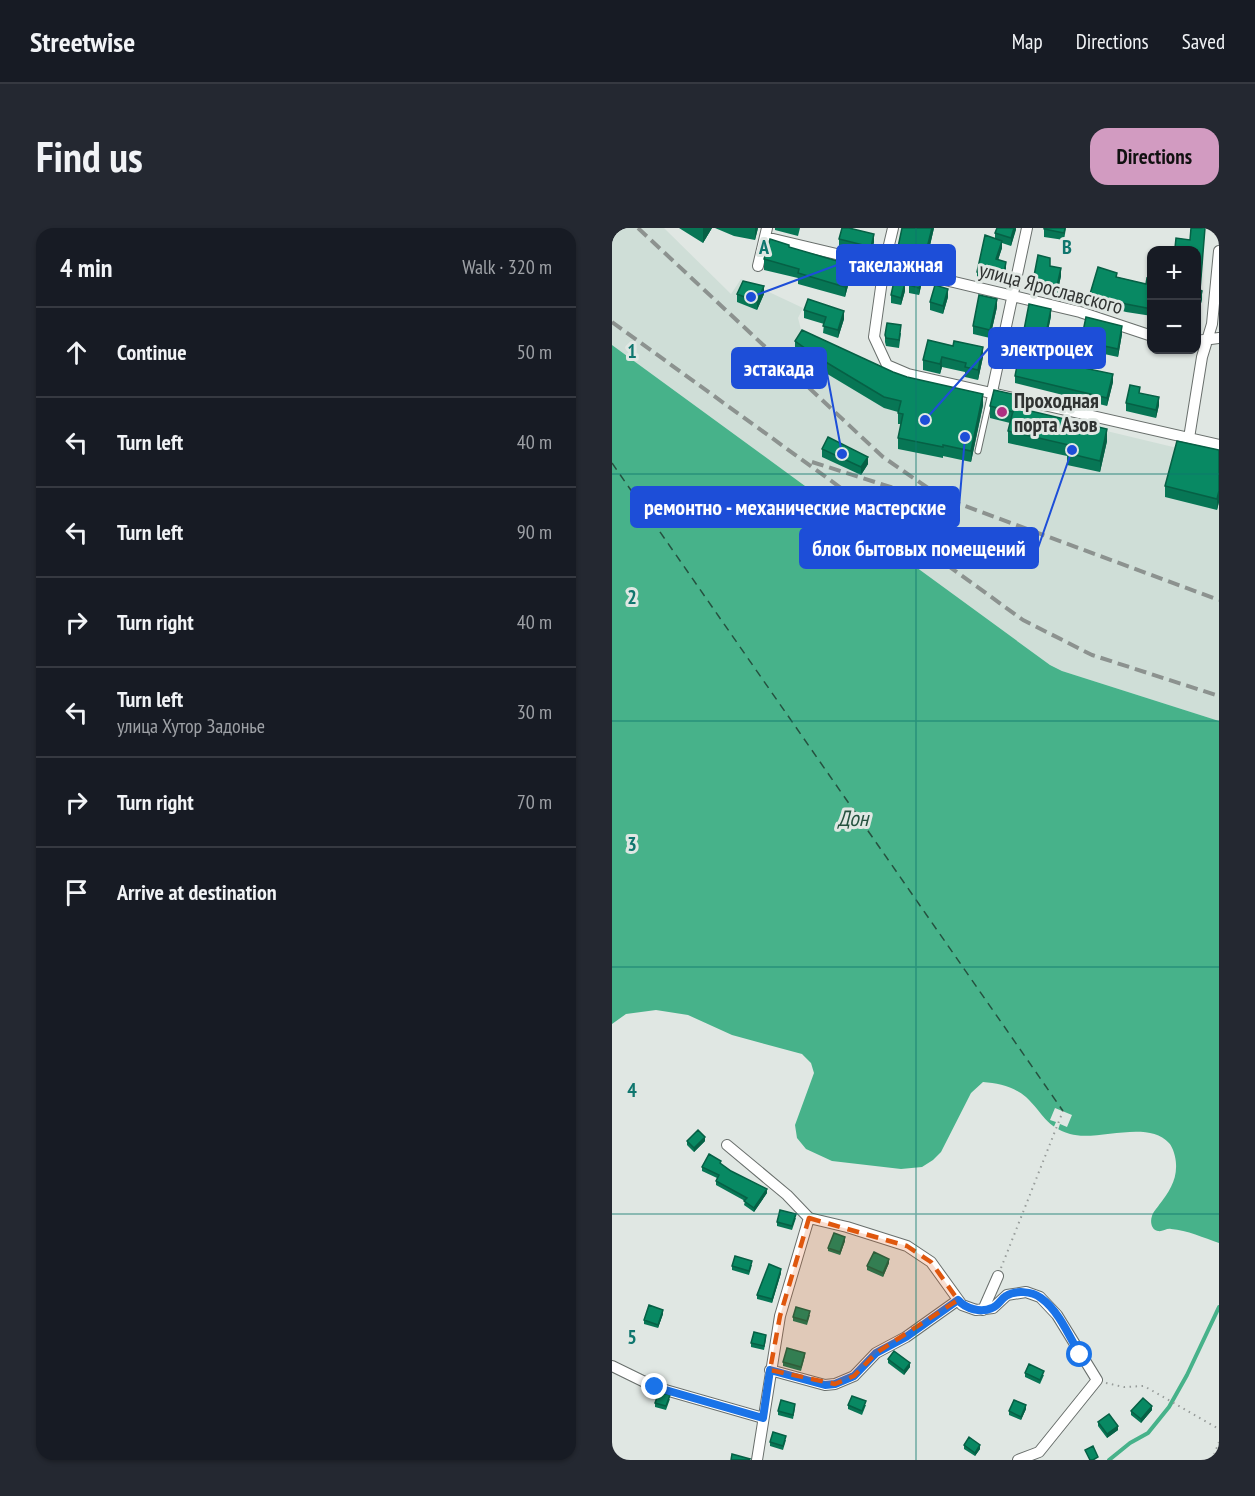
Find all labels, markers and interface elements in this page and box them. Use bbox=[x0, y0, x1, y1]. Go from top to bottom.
text: Streetwise bbox=[30, 23, 135, 60]
text: Map bbox=[1012, 28, 1043, 55]
text: Directions bbox=[1076, 28, 1149, 55]
text: Saved bbox=[1182, 28, 1225, 55]
button: Directions bbox=[1090, 128, 1219, 185]
text: Find us bbox=[36, 129, 143, 184]
text: A bbox=[758, 234, 770, 260]
text: B bbox=[1062, 234, 1072, 260]
callout: такелажная bbox=[837, 245, 955, 285]
map controls bbox=[1147, 246, 1201, 354]
button: + bbox=[1147, 246, 1201, 300]
text: такелажная bbox=[849, 250, 943, 278]
text: 4 min bbox=[60, 251, 113, 284]
text: Walk · 320 m bbox=[462, 254, 552, 280]
street label: улица Ярославского bbox=[976, 256, 1126, 320]
button: − bbox=[1147, 300, 1201, 354]
callout: электроцех bbox=[989, 328, 1105, 368]
text: электроцех bbox=[1001, 334, 1094, 362]
icon: ahead bbox=[60, 336, 93, 369]
text: Continue bbox=[117, 338, 187, 366]
text: 1 bbox=[627, 338, 637, 364]
text: 50 m bbox=[517, 339, 552, 365]
callout: эстакада bbox=[732, 348, 826, 388]
text: эстакада bbox=[744, 354, 814, 382]
place label: Проходная порта Азов bbox=[1014, 387, 1099, 438]
marker: Проходная порта Азов bbox=[995, 405, 1009, 419]
icon: left bbox=[60, 426, 93, 459]
text: Turn left bbox=[117, 428, 183, 456]
text: 40 m bbox=[517, 429, 552, 455]
callout: ремонтно - механические мастерские bbox=[631, 487, 959, 527]
text: ремонтно - механические мастерские bbox=[644, 493, 946, 521]
icon: left bbox=[60, 516, 93, 549]
text: Turn left bbox=[117, 518, 183, 546]
text: 90 m bbox=[517, 519, 552, 545]
callout: блок бытовых помещений bbox=[800, 528, 1038, 568]
text: блок бытовых помещений bbox=[812, 534, 1026, 562]
text: 2 bbox=[627, 584, 637, 610]
icon: right bbox=[60, 606, 93, 639]
text: Turn right bbox=[117, 608, 194, 636]
text: 40 m bbox=[517, 609, 552, 635]
text: Turn left bbox=[117, 685, 183, 713]
icon: left bbox=[60, 696, 93, 729]
text: 30 m bbox=[517, 699, 552, 725]
text: улица Хутор Задонье bbox=[117, 713, 265, 739]
icon: right bbox=[60, 786, 93, 819]
text: Turn right bbox=[117, 788, 194, 816]
text: 70 m bbox=[517, 789, 552, 815]
water label: Дон bbox=[837, 804, 871, 832]
text: 3 bbox=[627, 831, 637, 857]
icon: arrive bbox=[60, 876, 93, 909]
text: Arrive at destination bbox=[117, 878, 277, 906]
text: 4 bbox=[627, 1077, 637, 1103]
text: 5 bbox=[627, 1324, 637, 1350]
route start bbox=[1066, 1341, 1092, 1367]
route end bbox=[641, 1373, 667, 1399]

